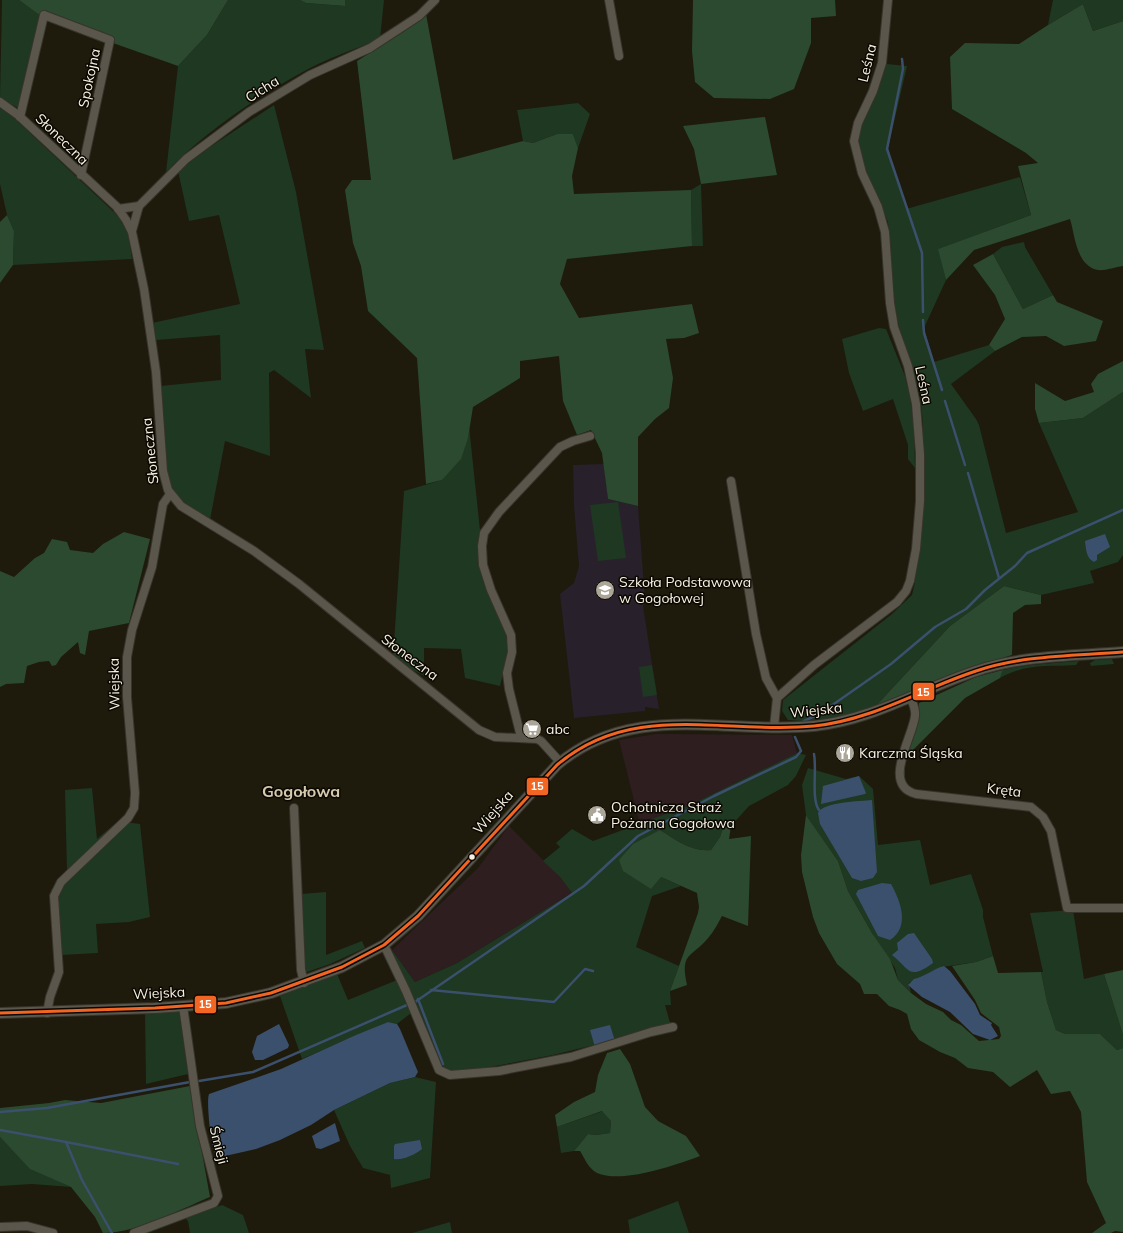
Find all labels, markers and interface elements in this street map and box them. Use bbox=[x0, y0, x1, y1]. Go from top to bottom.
street label: Leśna bbox=[854, 42, 880, 84]
street label: Spokojna bbox=[74, 47, 104, 109]
street label: Cicha bbox=[242, 72, 282, 106]
street label: Słoneczna bbox=[32, 109, 92, 169]
street label: Leśna bbox=[911, 364, 937, 406]
street label: Słoneczna bbox=[138, 417, 162, 485]
place label: Szkoła Podstawowa w Gogołowej bbox=[619, 573, 751, 607]
school or university icon: Szkoła Podstawowa w Gogołowej bbox=[594, 579, 616, 601]
street label: Słoneczna bbox=[378, 630, 442, 684]
street label: Wiejska bbox=[105, 658, 123, 710]
line badge: 15 bbox=[912, 682, 935, 701]
text: 15 bbox=[916, 685, 930, 699]
street label: Wiejska bbox=[789, 698, 843, 722]
supermarket icon: abc bbox=[521, 718, 543, 740]
place label: abc bbox=[546, 720, 570, 738]
restaurant icon: Karczma Śląska bbox=[834, 742, 856, 764]
place label: Karczma Śląska bbox=[859, 744, 963, 762]
line badge: 15 bbox=[526, 777, 549, 796]
text: 15 bbox=[530, 779, 544, 793]
street label: Kręta bbox=[986, 779, 1022, 801]
district label: Gogołowa bbox=[262, 781, 340, 801]
street label: Wiejska bbox=[469, 786, 517, 838]
place label: Ochotnicza Straż Pożarna Gogołowa bbox=[611, 798, 735, 832]
public building icon: Ochotnicza Straż Pożarna Gogołowa bbox=[586, 804, 608, 826]
unlabelled marker bbox=[467, 852, 477, 862]
street label: Wiejska bbox=[132, 983, 186, 1003]
line badge: 15 bbox=[194, 995, 217, 1014]
text: 15 bbox=[198, 997, 212, 1011]
street label: Śmieji bbox=[206, 1124, 232, 1166]

